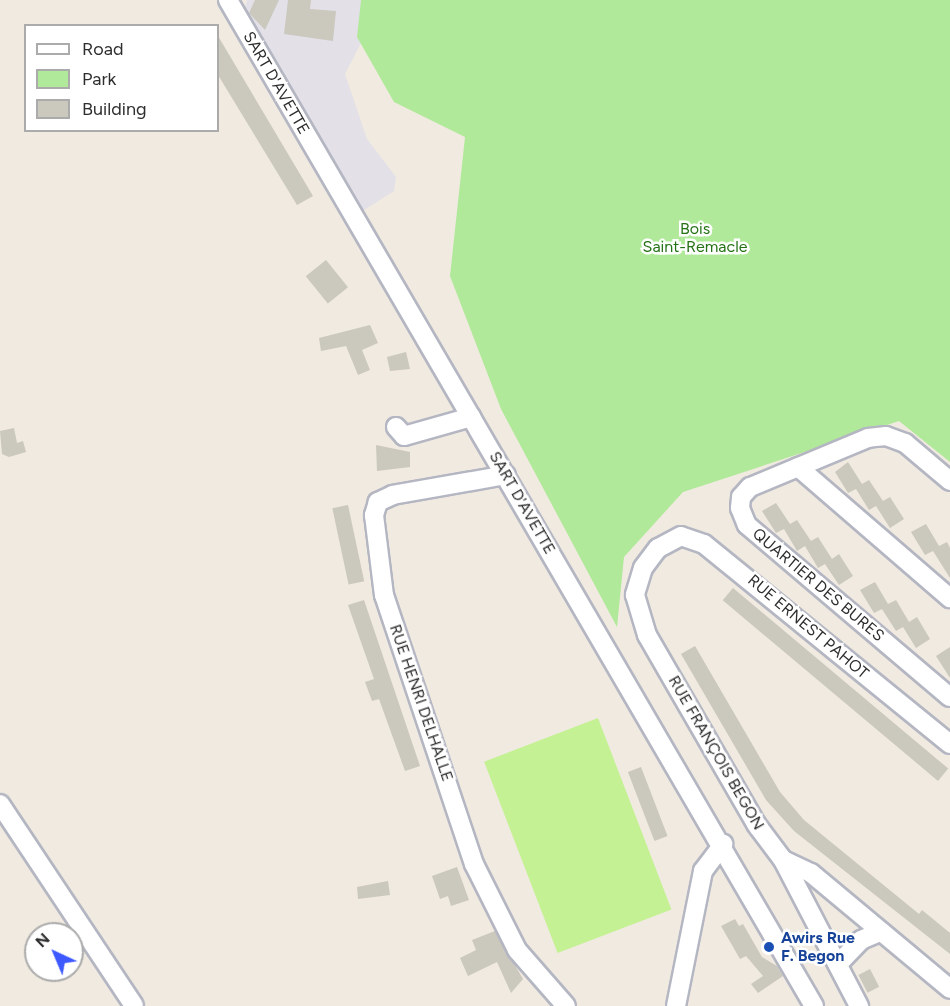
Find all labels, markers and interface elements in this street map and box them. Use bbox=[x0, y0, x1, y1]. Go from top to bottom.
legend bbox=[24, 24, 219, 132]
street label: SART D'AVETTE bbox=[239, 28, 313, 138]
text: Road bbox=[82, 38, 123, 60]
text: Park bbox=[82, 68, 116, 90]
text: Building bbox=[82, 98, 147, 120]
park label: Bois Saint-Remacle bbox=[643, 219, 747, 257]
street label: SART D'AVETTE bbox=[485, 448, 559, 558]
street label: QUARTIER DES BURES bbox=[748, 524, 888, 646]
street label: RUE ERNEST PAHOT bbox=[744, 571, 872, 683]
street label: RUE HENRI DELHALLE bbox=[385, 622, 457, 784]
street label: RUE FRANÇOIS BEGON bbox=[664, 672, 768, 834]
north arrow bbox=[24, 922, 84, 982]
place label: Awirs Rue F. Begon bbox=[781, 928, 855, 966]
text: N bbox=[31, 929, 54, 951]
marker: Awirs Rue F. Begon bbox=[762, 940, 776, 954]

